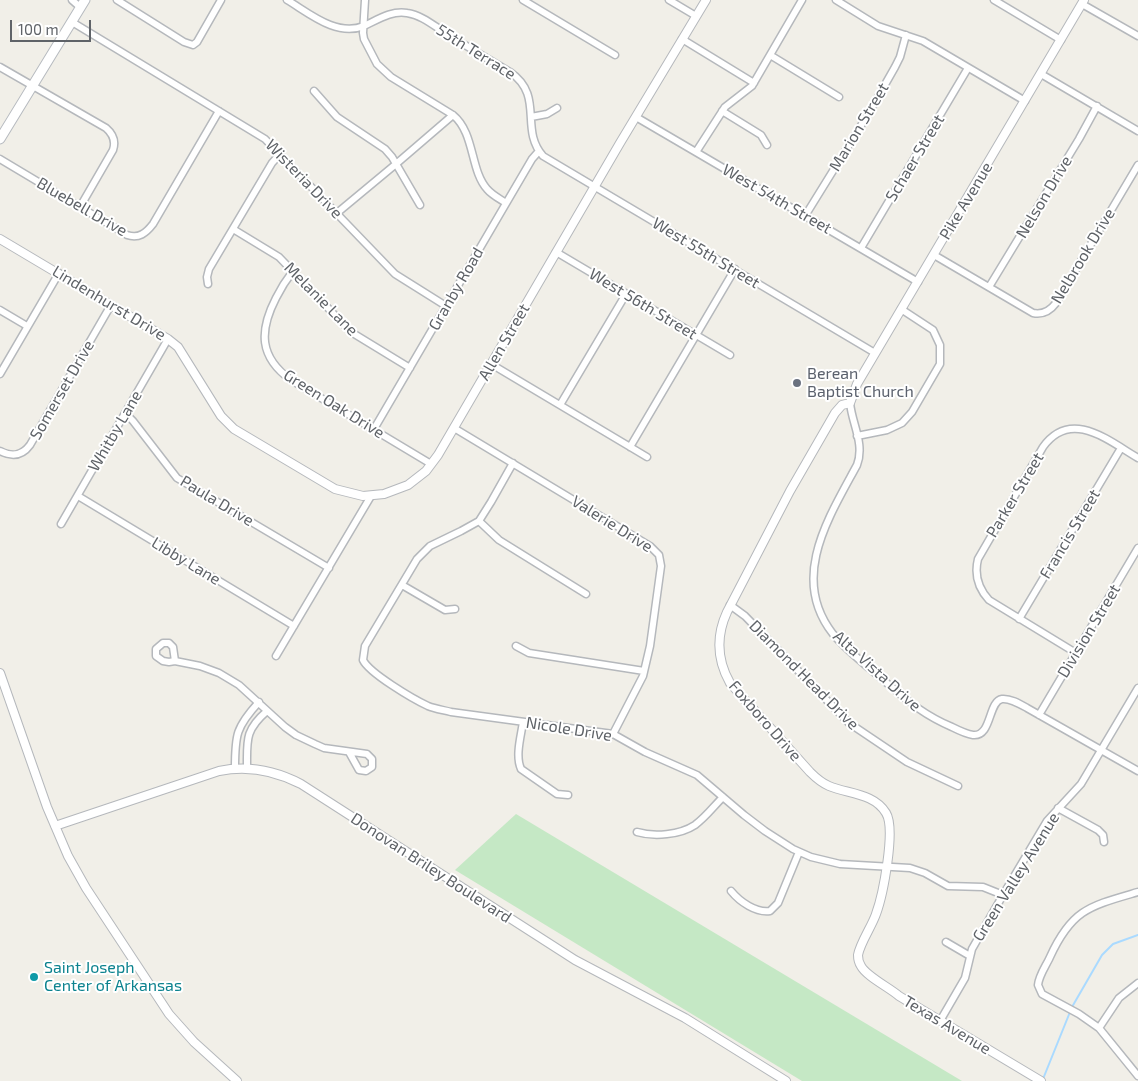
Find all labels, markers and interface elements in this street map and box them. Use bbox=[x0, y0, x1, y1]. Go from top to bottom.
scale bar bbox=[12, 10, 94, 42]
text: 100 m bbox=[18, 20, 59, 38]
street label: 55th Terrace bbox=[433, 20, 519, 84]
street label: Marion Street bbox=[825, 79, 893, 175]
street label: Schaer Street bbox=[882, 111, 948, 205]
street label: Wisteria Drive bbox=[261, 135, 347, 223]
street label: Nelson Drive bbox=[1012, 152, 1076, 242]
street label: Pike Avenue bbox=[935, 159, 997, 243]
street label: West 54th Street bbox=[719, 160, 835, 238]
street label: Bluebell Drive bbox=[33, 173, 131, 241]
street label: Nelbrook Drive bbox=[1047, 205, 1119, 307]
street label: West 55th Street bbox=[649, 213, 763, 293]
street label: Granby Road bbox=[425, 244, 487, 334]
street label: Melanie Lane bbox=[280, 258, 362, 340]
street label: Lindenhurst Drive bbox=[49, 262, 169, 344]
street label: West 56th Street bbox=[586, 264, 700, 344]
street label: Allen Street bbox=[474, 300, 534, 384]
street label: Somerset Drive bbox=[26, 337, 98, 443]
place label: Berean Baptist Church bbox=[807, 364, 914, 402]
street label: Green Oak Drive bbox=[280, 365, 388, 443]
marker: Berean Baptist Church bbox=[791, 377, 803, 389]
street label: Whitby Lane bbox=[84, 387, 146, 475]
street label: Parker Street bbox=[982, 449, 1048, 541]
street label: Paula Drive bbox=[177, 472, 257, 530]
street label: Francis Street bbox=[1036, 486, 1104, 582]
street label: Valerie Drive bbox=[568, 491, 656, 557]
street label: Libby Lane bbox=[148, 533, 224, 589]
street label: Division Street bbox=[1054, 581, 1124, 681]
street label: Diamond Head Drive bbox=[745, 616, 863, 734]
street label: Alta Vista Drive bbox=[829, 627, 925, 715]
street label: Foxboro Drive bbox=[725, 677, 805, 765]
street label: Nicole Drive bbox=[525, 713, 613, 745]
street label: Donovan Briley Boulevard bbox=[347, 809, 515, 927]
street label: Green Valley Avenue bbox=[969, 809, 1063, 945]
place label: Saint Joseph Center of Arkansas bbox=[44, 958, 182, 996]
marker: Saint Joseph Center of Arkansas bbox=[28, 971, 40, 983]
street label: Texas Avenue bbox=[900, 991, 994, 1059]

